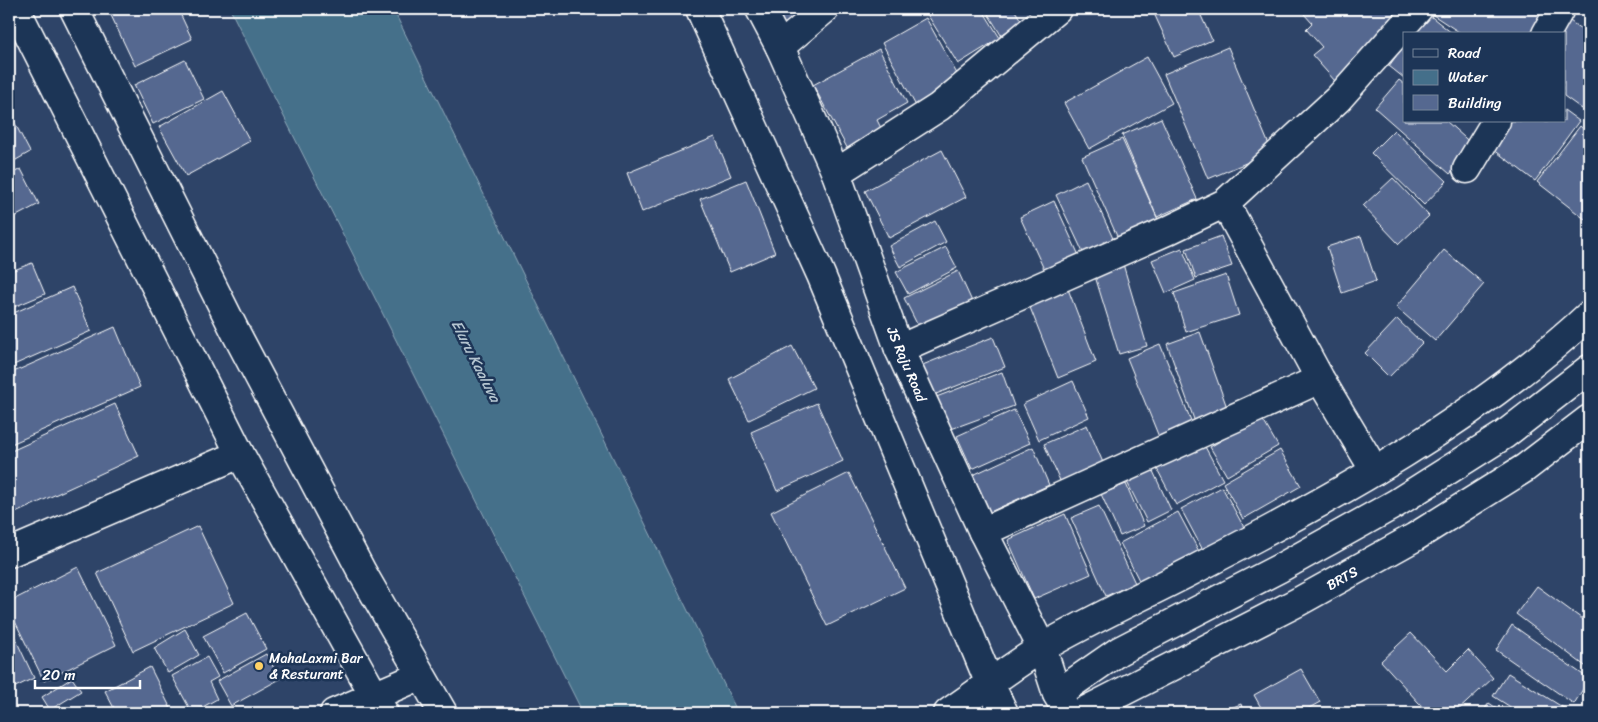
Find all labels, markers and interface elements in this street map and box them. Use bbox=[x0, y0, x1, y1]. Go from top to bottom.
legend bbox=[1403, 32, 1566, 122]
text: Road bbox=[1448, 40, 1481, 66]
text: Water bbox=[1448, 64, 1488, 90]
text: Building bbox=[1448, 90, 1502, 116]
water label: Eluru Kaaluva bbox=[444, 315, 509, 408]
street label: JS Raju Road bbox=[879, 322, 934, 407]
street label: BRTS bbox=[1322, 559, 1363, 597]
place label: MahaLaxmi Bar & Resturant bbox=[269, 646, 364, 687]
scale bar bbox=[35, 657, 140, 689]
marker: MahaLaxmi Bar & Resturant bbox=[253, 660, 265, 672]
text: 20 m bbox=[42, 662, 76, 688]

